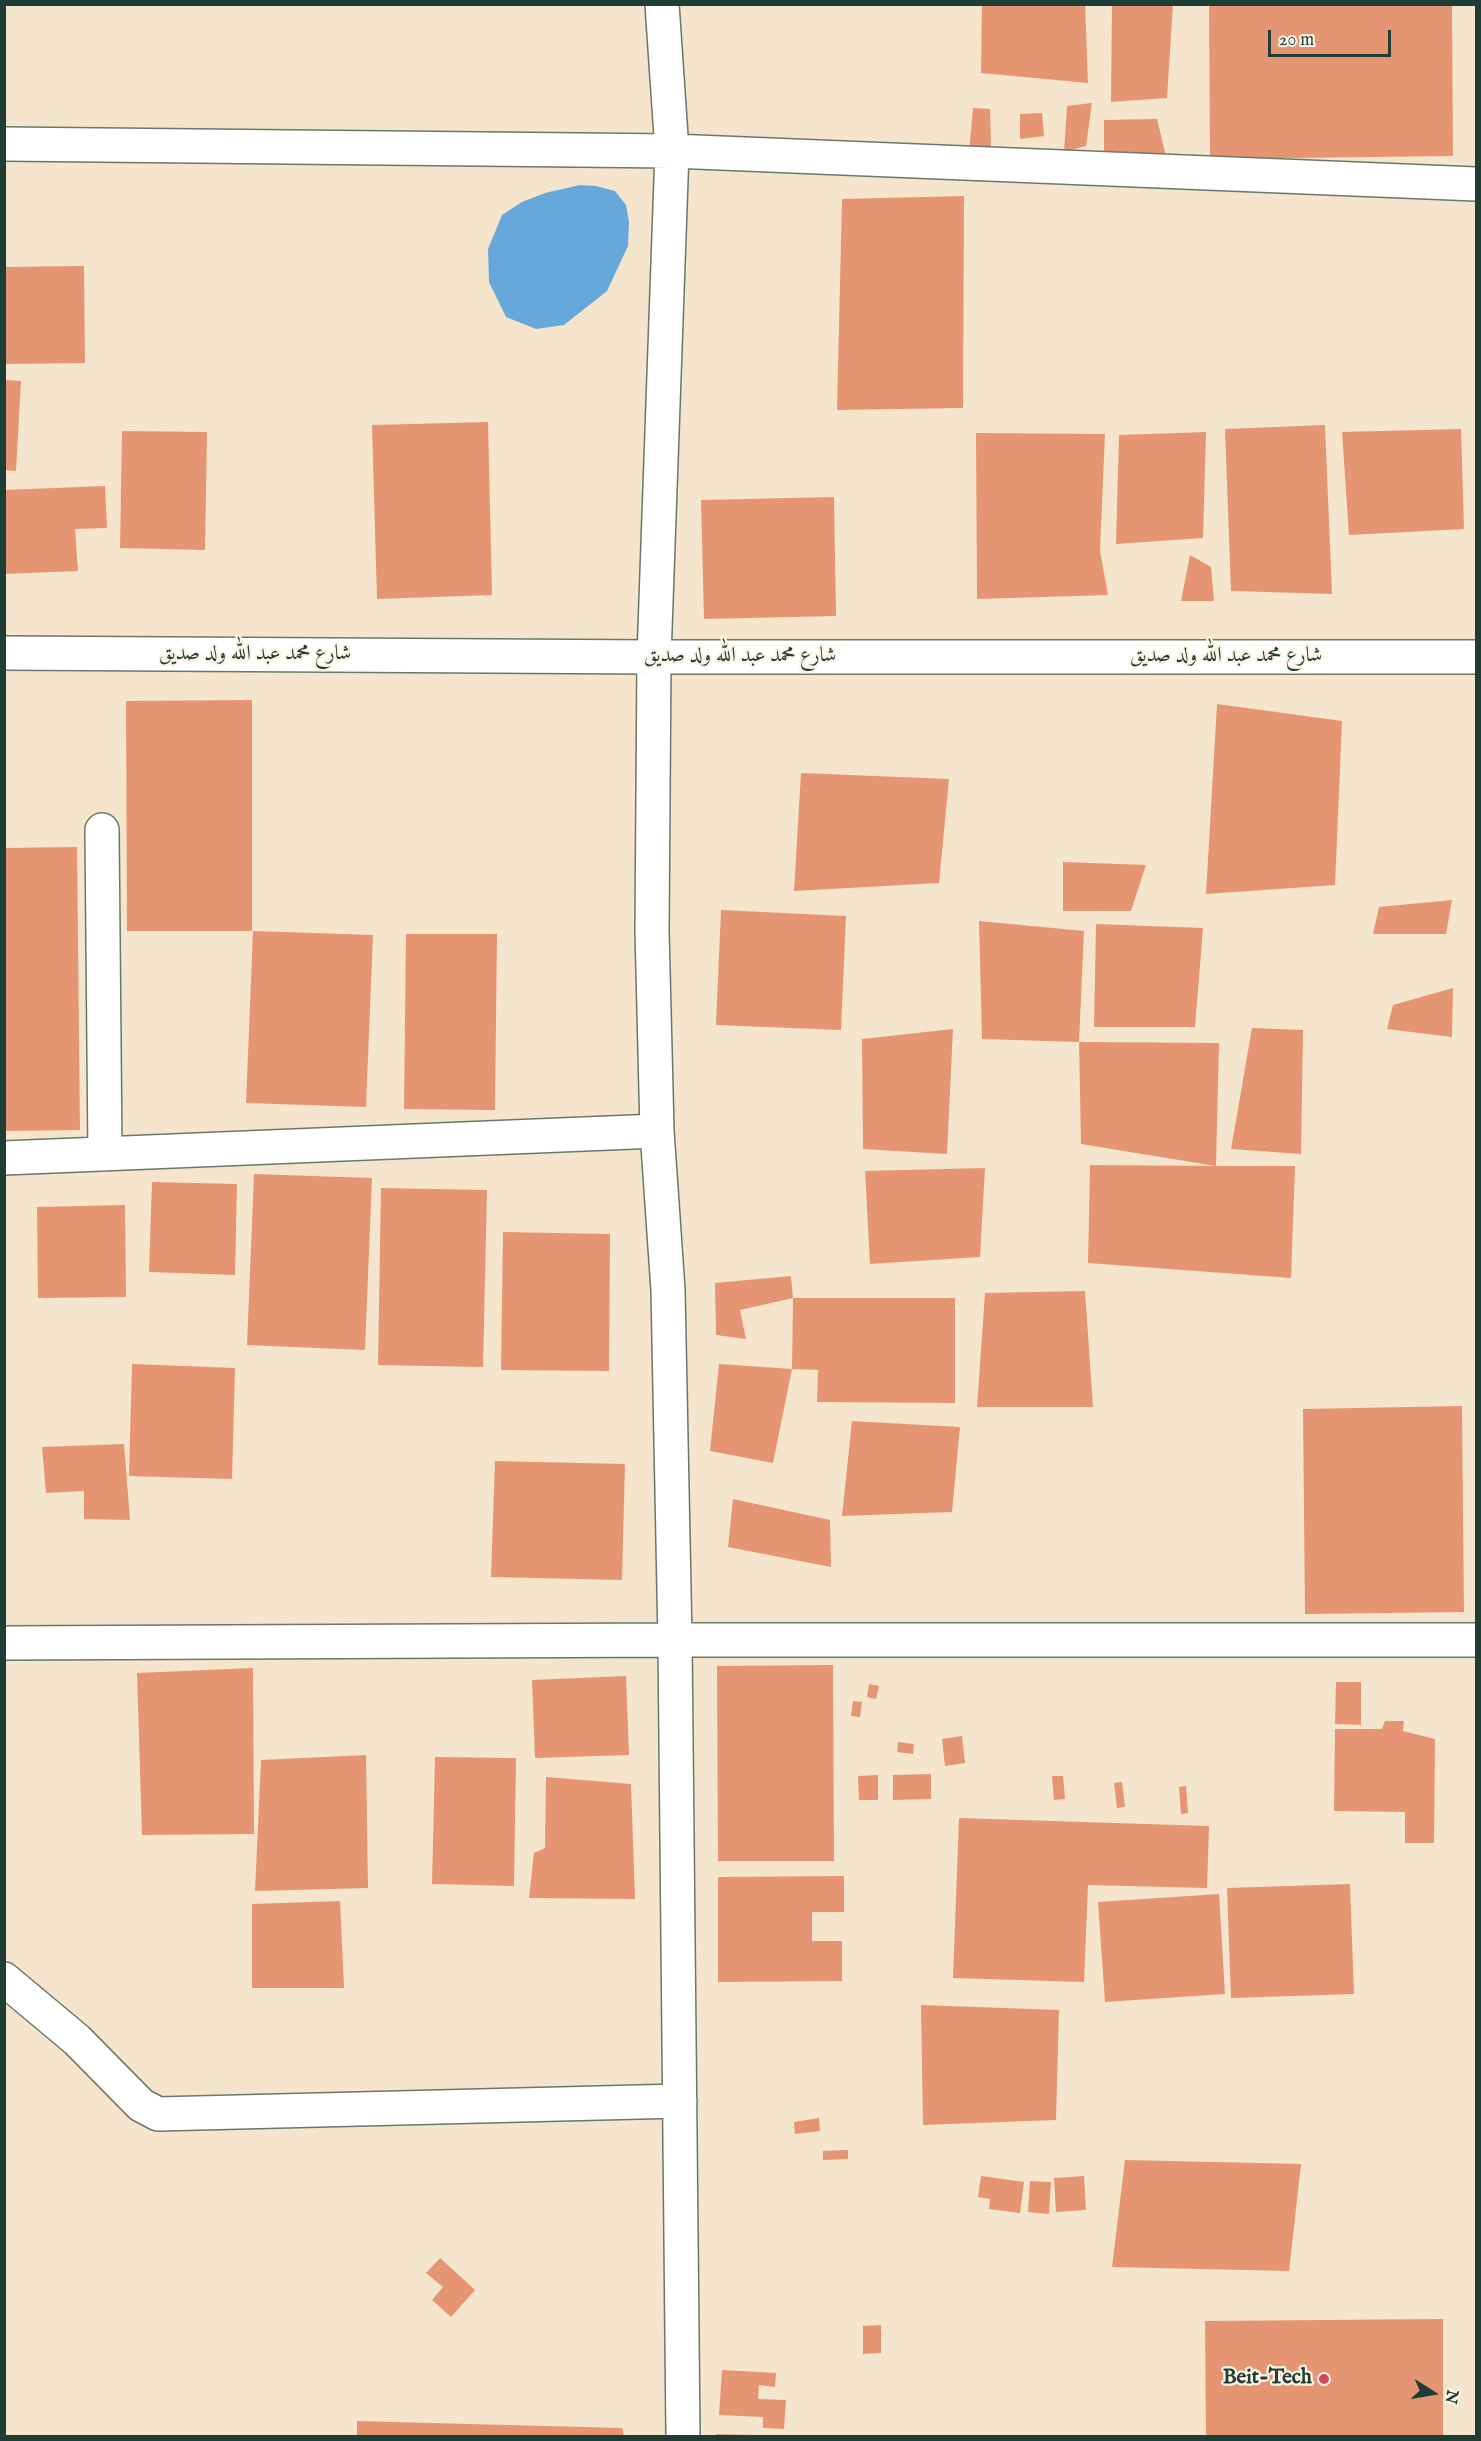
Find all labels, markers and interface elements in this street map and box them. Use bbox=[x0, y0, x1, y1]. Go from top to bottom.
scale bar bbox=[1271, 18, 1394, 56]
text: 20 m bbox=[1279, 29, 1314, 52]
street label: شارع محمد عبد الله ولد صديق bbox=[159, 642, 351, 668]
street label: شارع محمد عبد الله ولد صديق bbox=[644, 644, 836, 670]
street label: شارع محمد عبد الله ولد صديق bbox=[1130, 644, 1322, 670]
north arrow bbox=[1403, 2363, 1463, 2423]
place label: Beit-Tech bbox=[1223, 2366, 1312, 2392]
marker: Beit-Tech bbox=[1317, 2372, 1331, 2386]
text: N bbox=[1440, 2388, 1462, 2405]

